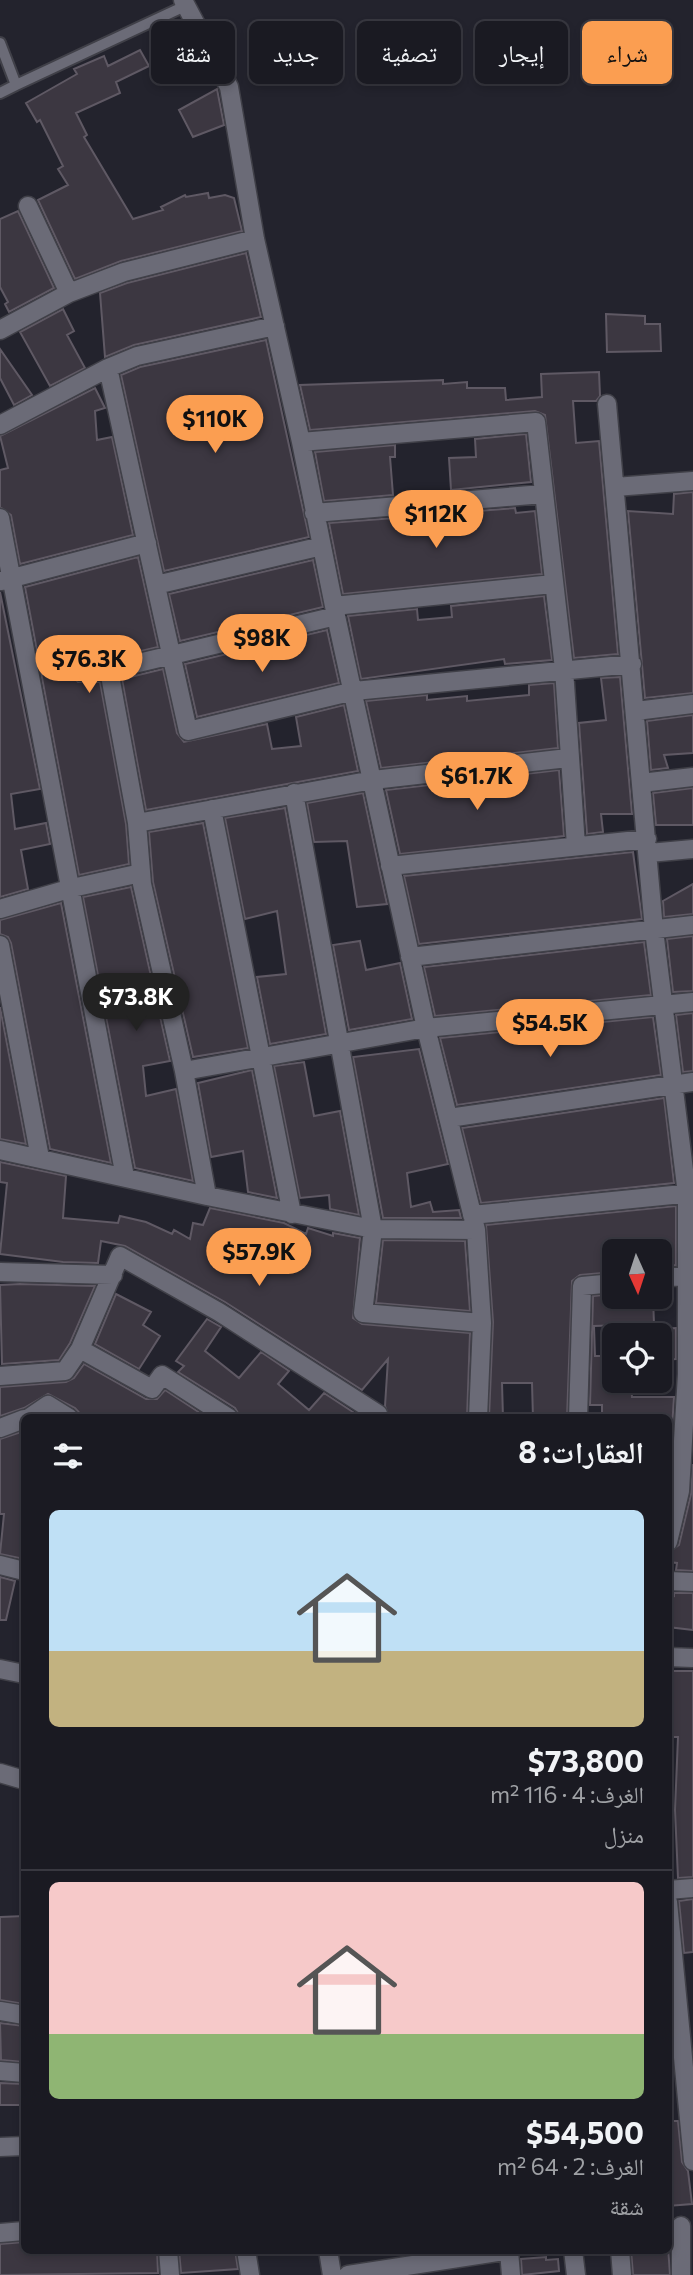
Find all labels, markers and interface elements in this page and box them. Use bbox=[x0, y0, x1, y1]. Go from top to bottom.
chip: شقة bbox=[151, 21, 235, 84]
chip: جديد bbox=[249, 21, 343, 84]
chip: تصفية bbox=[357, 21, 461, 84]
chip: إيجار bbox=[475, 21, 568, 84]
chip: شراء bbox=[582, 21, 672, 84]
pin: $110K bbox=[166, 396, 264, 455]
text: $110K bbox=[182, 404, 248, 432]
pin: $112K bbox=[387, 490, 485, 550]
text: $112K bbox=[404, 499, 468, 527]
pin: $98K bbox=[221, 614, 303, 674]
text: $98K bbox=[233, 623, 291, 651]
pin: $76.3K bbox=[32, 636, 146, 695]
text: $76.3K bbox=[51, 644, 127, 672]
pin: $61.7K bbox=[420, 752, 534, 812]
text: $61.7K bbox=[441, 761, 513, 789]
pin: $73.8K bbox=[79, 974, 193, 1033]
text: $73.8K bbox=[99, 982, 174, 1010]
pin: $54.5K bbox=[493, 1000, 607, 1059]
text: $54.5K bbox=[512, 1008, 588, 1036]
pin: $57.9K bbox=[202, 1228, 316, 1288]
text: $57.9K bbox=[222, 1237, 296, 1265]
north arrow bbox=[602, 1239, 672, 1309]
map controls bbox=[602, 1239, 672, 1393]
button: locate bbox=[602, 1323, 672, 1393]
text: العقارات: 8 bbox=[518, 1432, 644, 1469]
icon: filters bbox=[49, 1437, 87, 1475]
icon: home bbox=[284, 1555, 410, 1681]
text: $73,800 bbox=[528, 1741, 644, 1778]
text: الغرف: 4 · 116 m² bbox=[490, 1780, 644, 1808]
text: منزل bbox=[604, 1820, 644, 1848]
icon: home bbox=[284, 1927, 410, 2053]
text: $54,500 bbox=[526, 2113, 644, 2150]
text: الغرف: 2 · 64 m² bbox=[497, 2152, 644, 2180]
text: شقة bbox=[610, 2192, 644, 2220]

